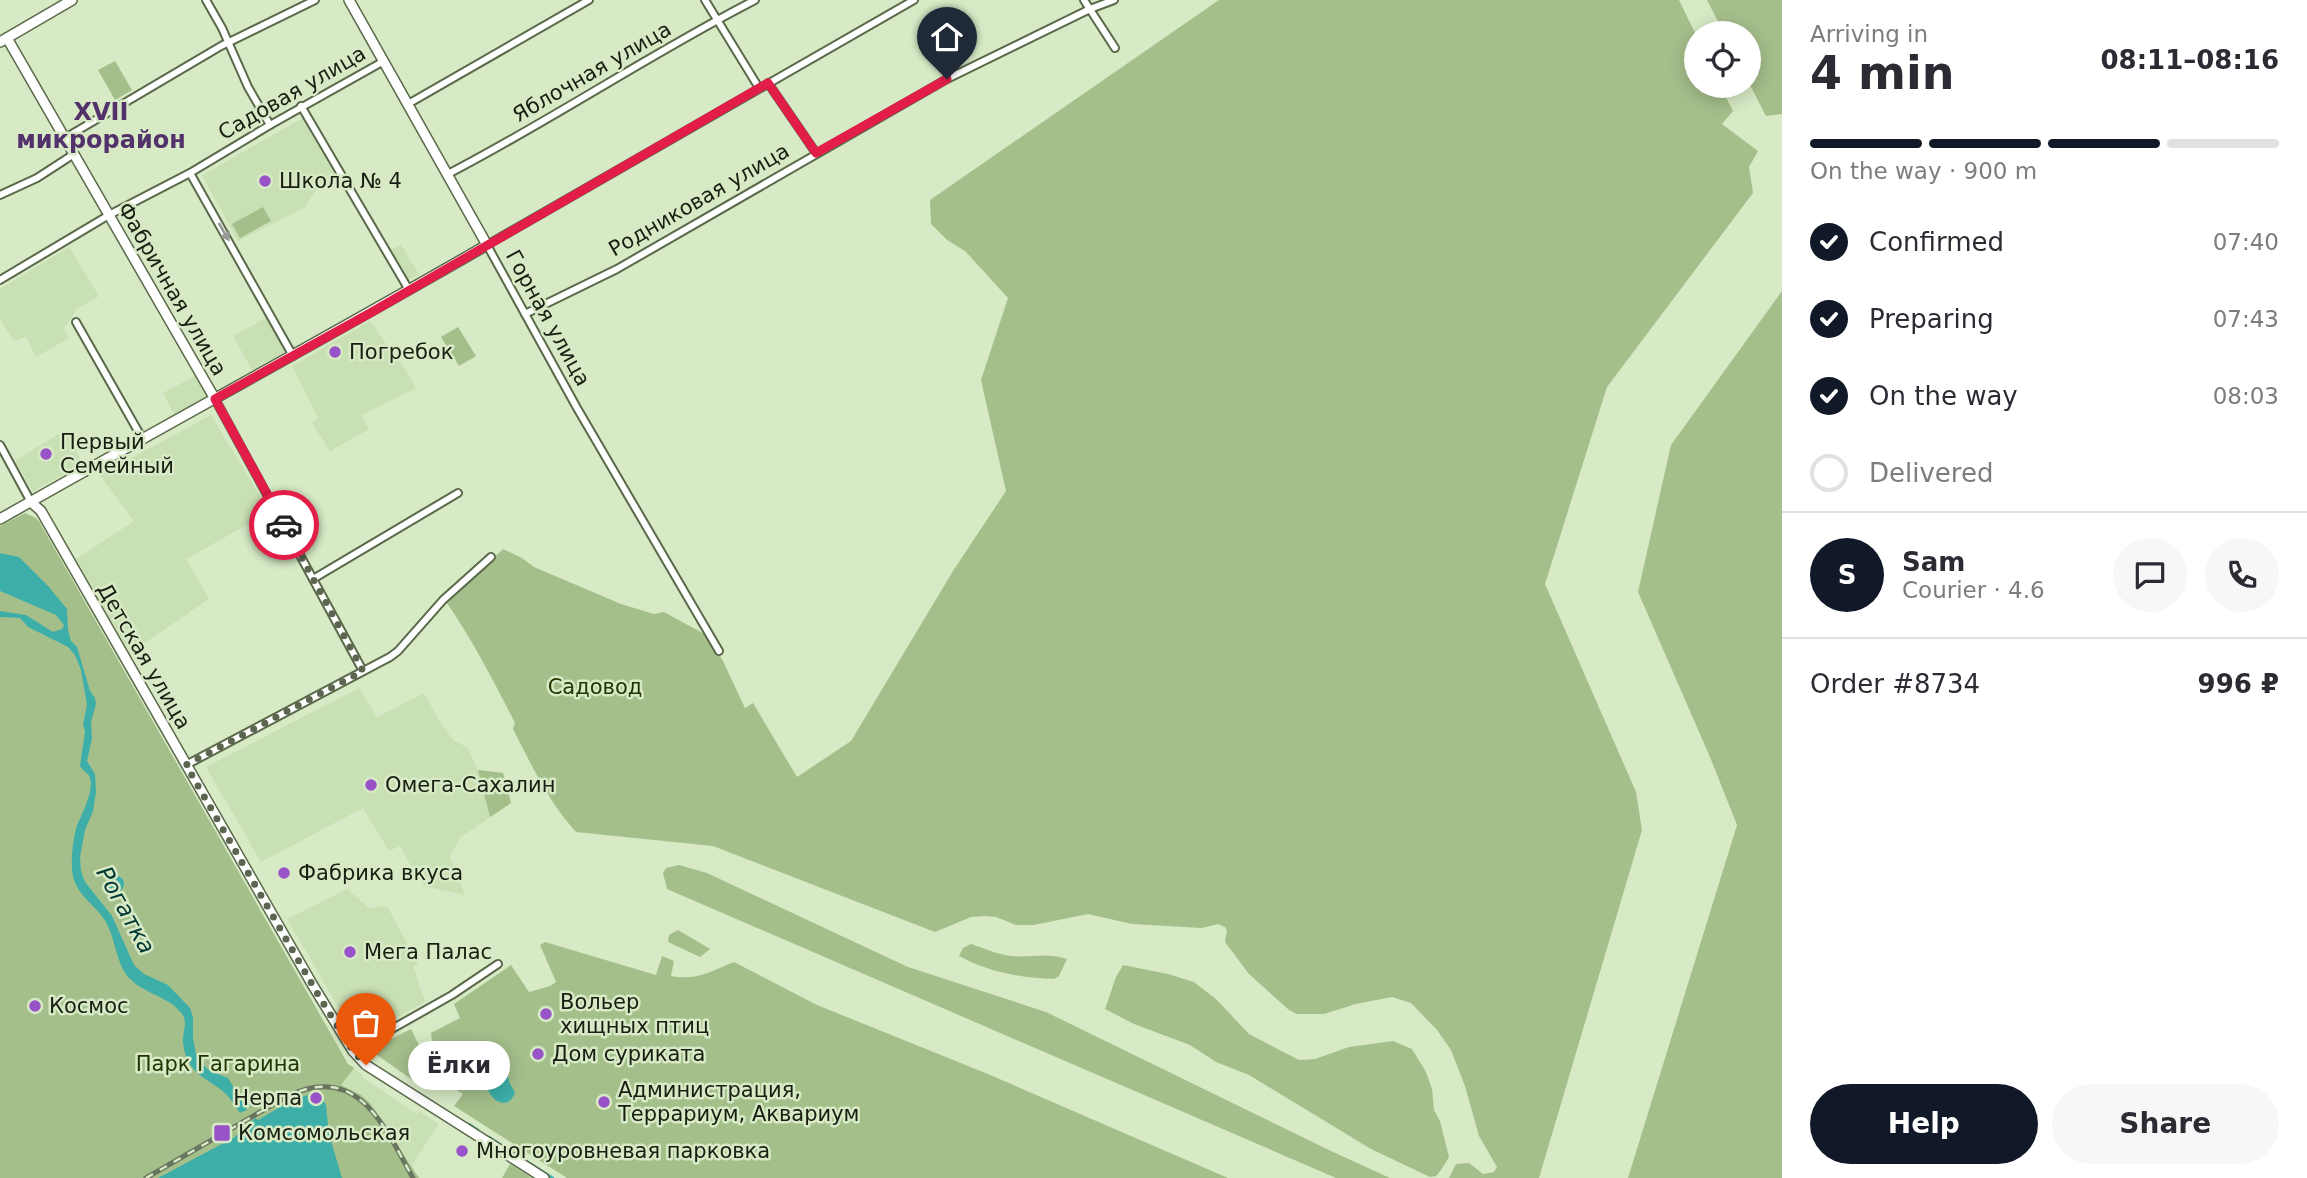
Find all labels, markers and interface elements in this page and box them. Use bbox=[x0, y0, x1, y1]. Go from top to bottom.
pin bbox=[917, 7, 977, 79]
street label: Яблочная улица bbox=[509, 17, 675, 127]
icon: home bbox=[928, 18, 966, 56]
map controls bbox=[1684, 21, 1761, 98]
button: locate bbox=[1684, 21, 1761, 98]
text: Arriving in bbox=[1810, 21, 1928, 47]
street label: Садовая улица bbox=[214, 41, 370, 145]
text: 08:11–08:16 bbox=[2100, 45, 2279, 75]
text: 4 min bbox=[1810, 46, 1954, 100]
district label: XVII микрорайон bbox=[16, 98, 186, 154]
street label: Родниковая улица bbox=[605, 139, 793, 261]
text: On the way · 900 m bbox=[1810, 158, 2037, 184]
place label: Школа № 4 bbox=[279, 169, 402, 193]
marker: Школа № 4 bbox=[257, 173, 273, 189]
street label: Фабричная улица bbox=[113, 198, 231, 380]
one-way arrow bbox=[218, 222, 230, 242]
icon: check bbox=[1810, 223, 1848, 261]
text: Confirmed bbox=[1869, 227, 2004, 257]
text: 07:40 bbox=[2213, 229, 2279, 255]
street label: Горная улица bbox=[501, 246, 595, 390]
icon: check bbox=[1810, 300, 1848, 338]
text: Preparing bbox=[1869, 304, 1994, 334]
text: 07:43 bbox=[2213, 306, 2279, 332]
place label: Погребок bbox=[349, 340, 453, 364]
marker: Погребок bbox=[327, 344, 343, 360]
icon: check bbox=[1810, 377, 1848, 415]
text: On the way bbox=[1869, 381, 2018, 411]
text: 08:03 bbox=[2213, 383, 2279, 409]
place label: Первый Семейный bbox=[60, 430, 174, 478]
marker: Первый Семейный bbox=[38, 446, 54, 462]
text: Delivered bbox=[1869, 458, 1993, 488]
courier bbox=[249, 490, 319, 560]
icon: car bbox=[265, 506, 303, 544]
button: chat bbox=[2113, 538, 2187, 612]
button: phone bbox=[2205, 538, 2279, 612]
text: Sam bbox=[1902, 547, 1965, 577]
text: S bbox=[1838, 560, 1856, 590]
text: Courier · 4.6 bbox=[1902, 577, 2045, 603]
street label: Детская улица bbox=[92, 579, 196, 733]
text: Order #8734 bbox=[1810, 669, 1980, 699]
text: 996 ₽ bbox=[2198, 669, 2279, 699]
park label: Садовод bbox=[548, 675, 642, 699]
place label: Омега-Сахалин bbox=[385, 773, 555, 797]
marker: Омега-Сахалин bbox=[363, 777, 379, 793]
place label: Фабрика вкуса bbox=[298, 861, 463, 885]
water label: Рогатка bbox=[91, 862, 161, 958]
marker: Фабрика вкуса bbox=[276, 865, 292, 881]
place label: Мега Палас bbox=[364, 940, 492, 964]
marker: Мега Палас bbox=[342, 944, 358, 960]
place label: Вольер хищных птиц bbox=[560, 990, 709, 1038]
pin bbox=[336, 993, 396, 1065]
place label: Космос bbox=[49, 994, 129, 1018]
marker: Космос bbox=[27, 998, 43, 1014]
icon: bag bbox=[347, 1004, 385, 1042]
marker: Вольер хищных птиц bbox=[538, 1006, 554, 1022]
callout: Ёлки bbox=[408, 1040, 509, 1090]
place label: Дом суриката bbox=[552, 1042, 705, 1066]
marker: Дом суриката bbox=[530, 1046, 546, 1062]
park label: Парк Гагарина bbox=[136, 1052, 300, 1076]
text: Ёлки bbox=[427, 1052, 491, 1078]
place label: Администрация, Террариум, Аквариум bbox=[617, 1078, 859, 1126]
button: Help bbox=[1810, 1084, 2038, 1164]
button: Share bbox=[2052, 1084, 2279, 1164]
place label: Нерпа bbox=[233, 1086, 302, 1110]
marker: Нерпа bbox=[308, 1090, 324, 1106]
marker: Администрация, Террариум, Аквариум bbox=[596, 1094, 612, 1110]
place label: Комсомольская bbox=[238, 1121, 410, 1145]
marker: Комсомольская bbox=[212, 1123, 232, 1143]
place label: Многоуровневая парковка bbox=[476, 1139, 770, 1163]
marker: Многоуровневая парковка bbox=[454, 1143, 470, 1159]

